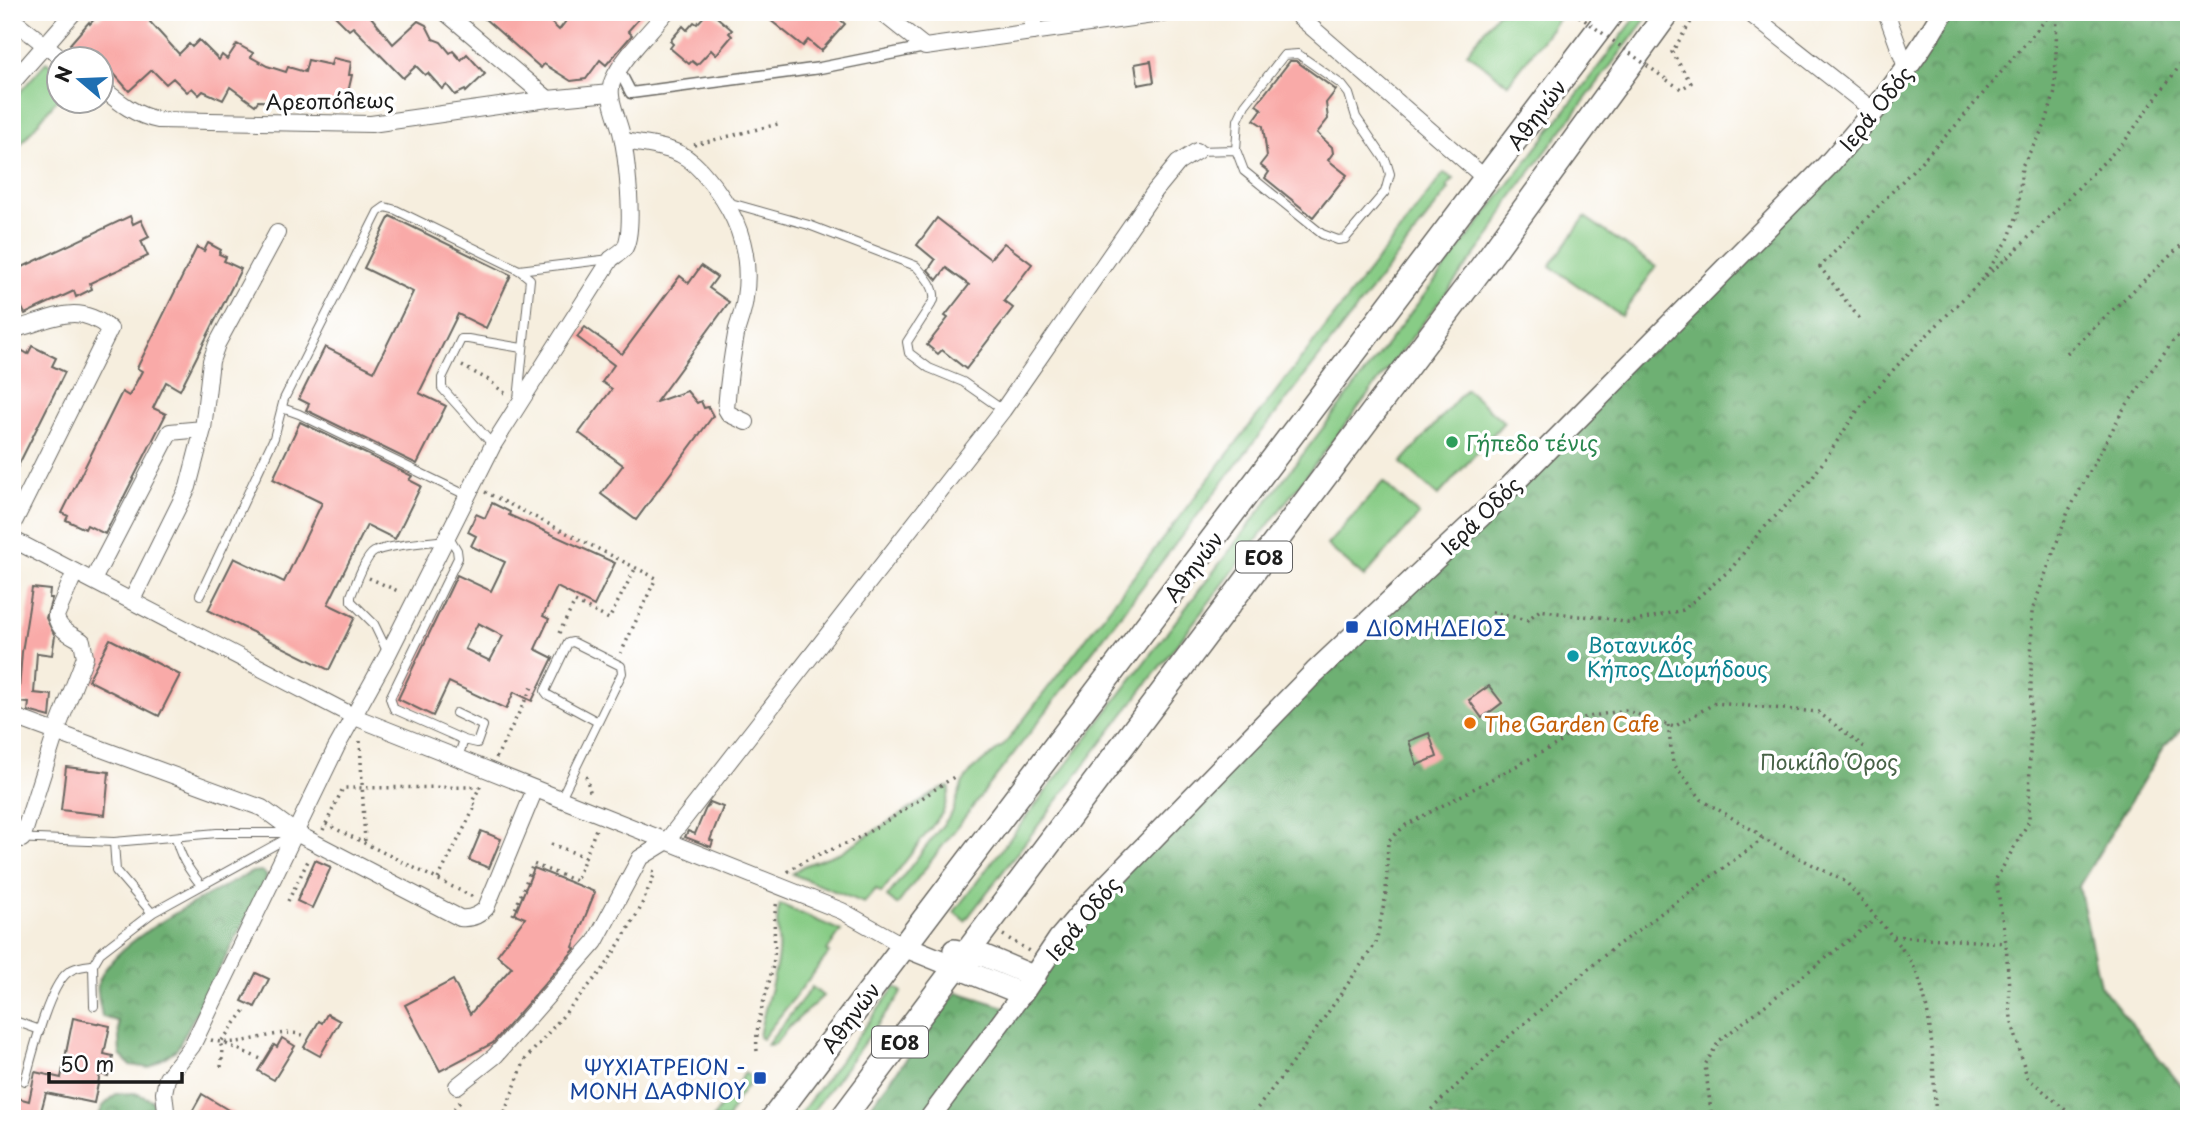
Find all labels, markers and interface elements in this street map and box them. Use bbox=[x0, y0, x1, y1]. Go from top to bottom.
north arrow bbox=[46, 46, 116, 116]
street label: Ιερά Οδός bbox=[1831, 58, 1919, 158]
text: N bbox=[47, 62, 79, 86]
street label: Αθηνών bbox=[1499, 72, 1573, 156]
street label: Αρεοπόλεως bbox=[265, 83, 395, 117]
place label: Γήπεδο τένις bbox=[1466, 426, 1598, 458]
marker: Γήπεδο τένις bbox=[1444, 434, 1460, 450]
street label: Ιερά Οδός bbox=[1432, 468, 1528, 562]
street label: Αθηνών bbox=[1156, 524, 1230, 608]
road number: ΕΟ8 bbox=[1236, 542, 1292, 572]
place label: ΔΙΟΜΗΔΕΙΟΣ bbox=[1366, 611, 1506, 643]
marker: ΔΙΟΜΗΔΕΙΟΣ bbox=[1344, 619, 1360, 635]
place label: Βοτανικός Κήπος Διομήδους bbox=[1587, 628, 1768, 684]
marker: Βοτανικός Κήπος Διομήδους bbox=[1565, 648, 1581, 664]
place label: The Garden Cafe bbox=[1484, 707, 1660, 739]
marker: The Garden Cafe bbox=[1462, 715, 1478, 731]
park label: Ποικίλο Όρος bbox=[1760, 745, 1898, 777]
street label: Ιερά Οδός bbox=[1037, 869, 1127, 967]
street label: Αθηνών bbox=[813, 975, 887, 1059]
road number: ΕΟ8 bbox=[872, 1026, 928, 1058]
scale bar bbox=[49, 1040, 182, 1084]
text: 50 m bbox=[60, 1047, 114, 1079]
place label: ΨΥΧΙΑΤΡΕΙΟΝ - ΜΟΝΗ ΔΑΦΝΙΟΥ bbox=[569, 1050, 746, 1106]
marker: ΨΥΧΙΑΤΡΕΙΟΝ - ΜΟΝΗ ΔΑΦΝΙΟΥ bbox=[752, 1070, 768, 1086]

